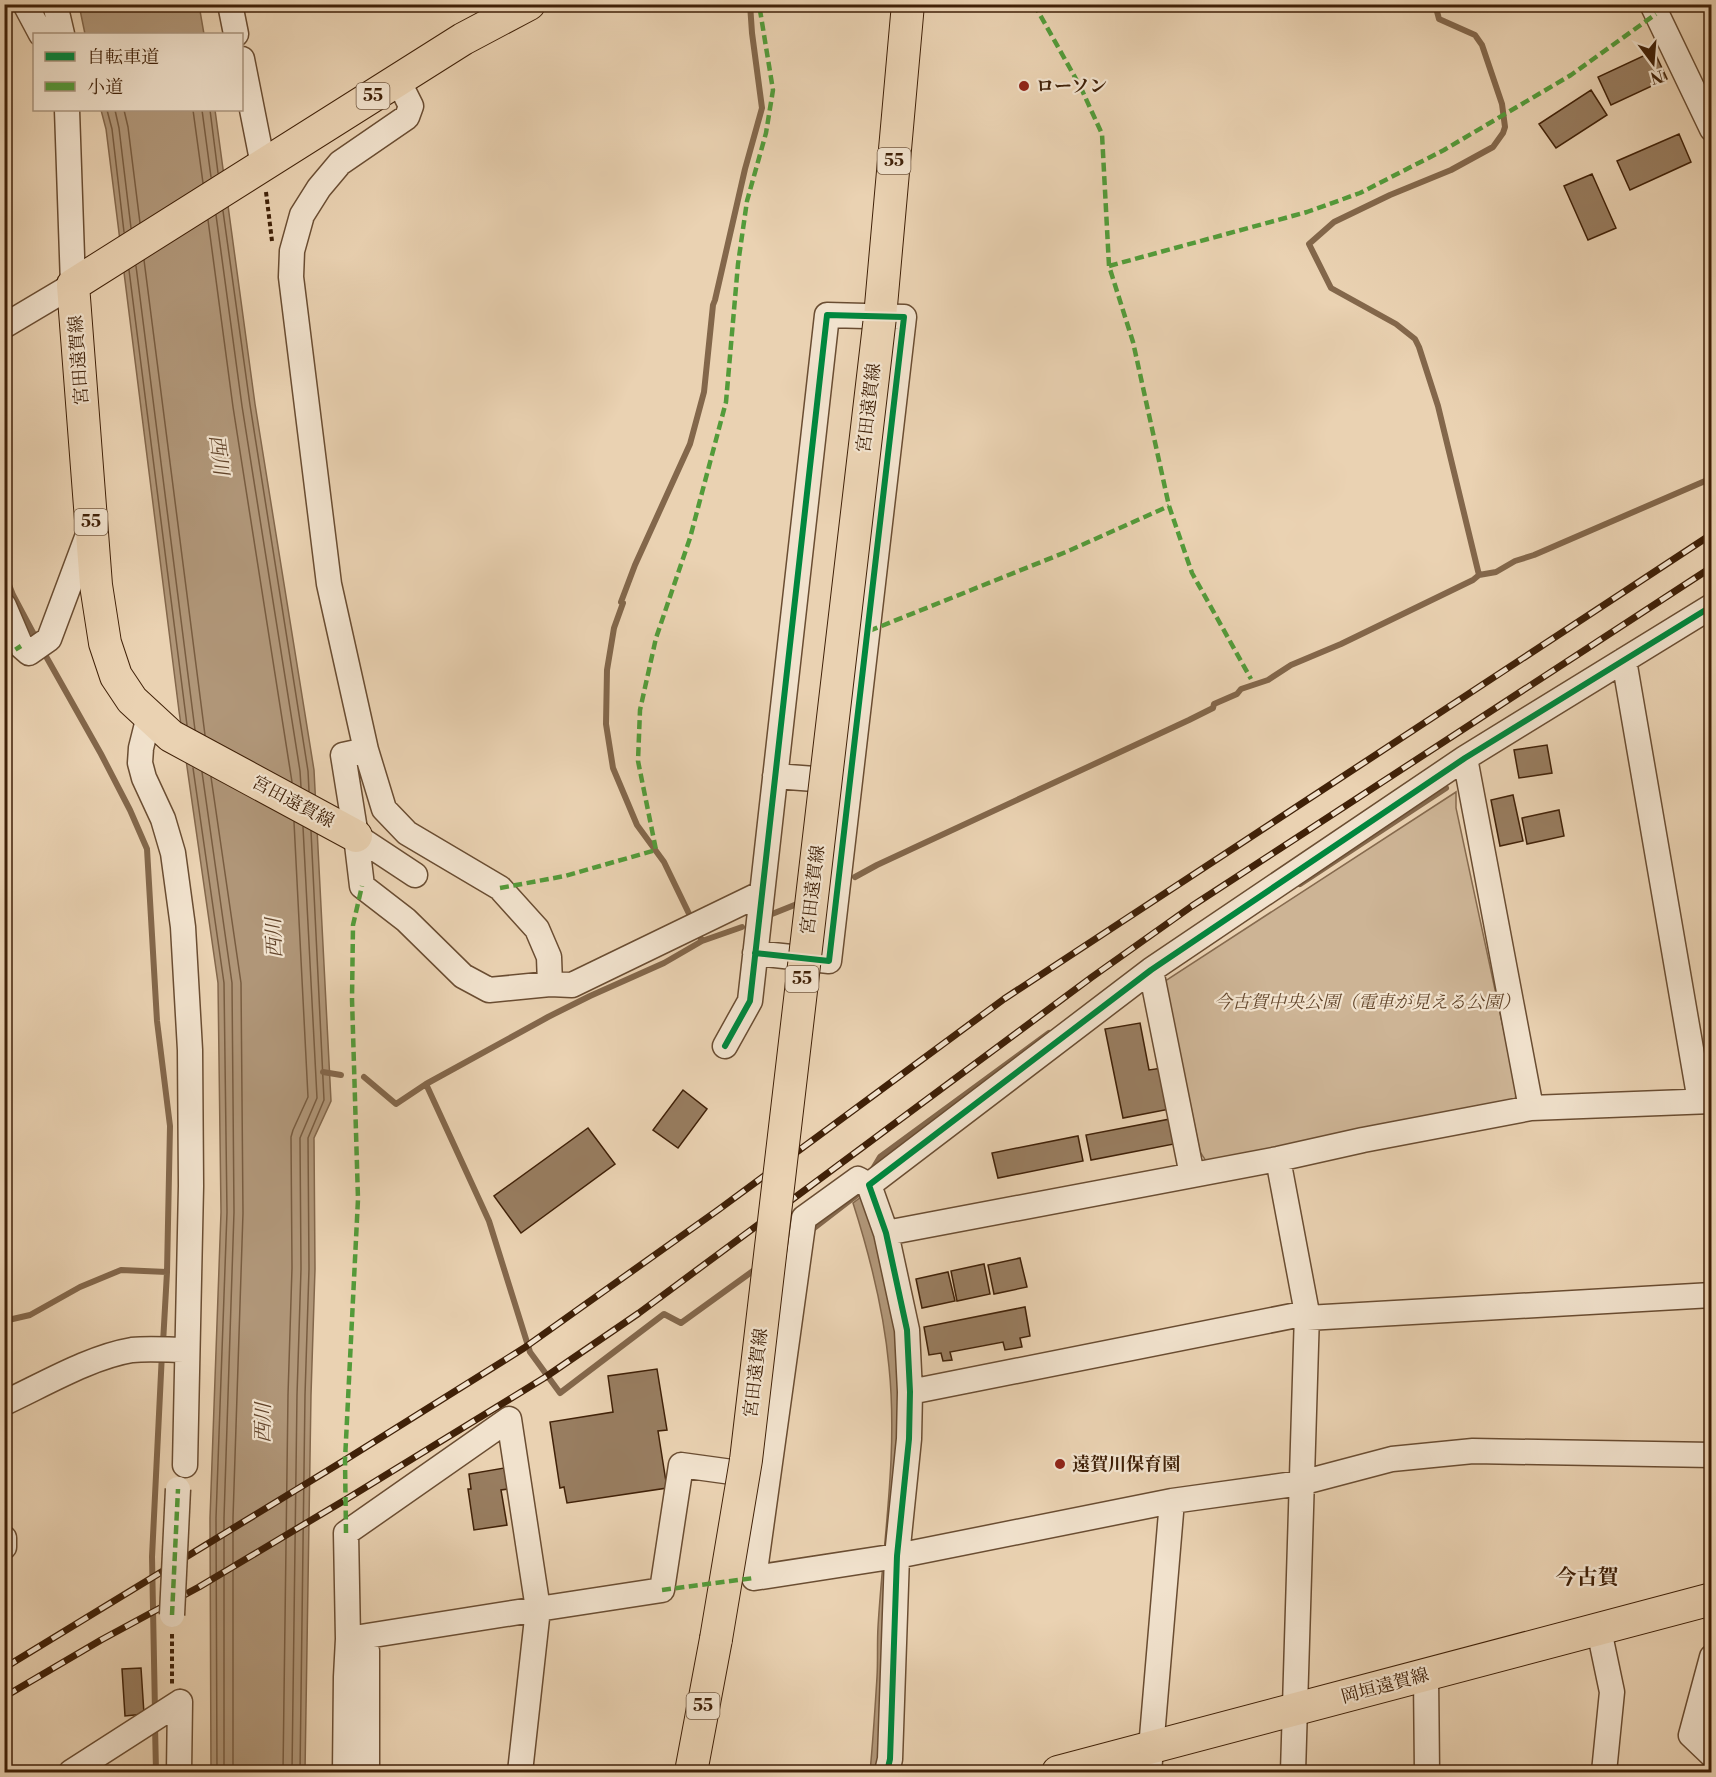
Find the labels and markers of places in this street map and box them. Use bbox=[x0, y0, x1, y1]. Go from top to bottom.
place label: ローソン bbox=[1036, 75, 1107, 98]
marker: ローソン bbox=[1017, 79, 1031, 93]
place label: 遠賀川保育園 bbox=[1072, 1453, 1180, 1476]
marker: 遠賀川保育園 bbox=[1053, 1457, 1067, 1471]

